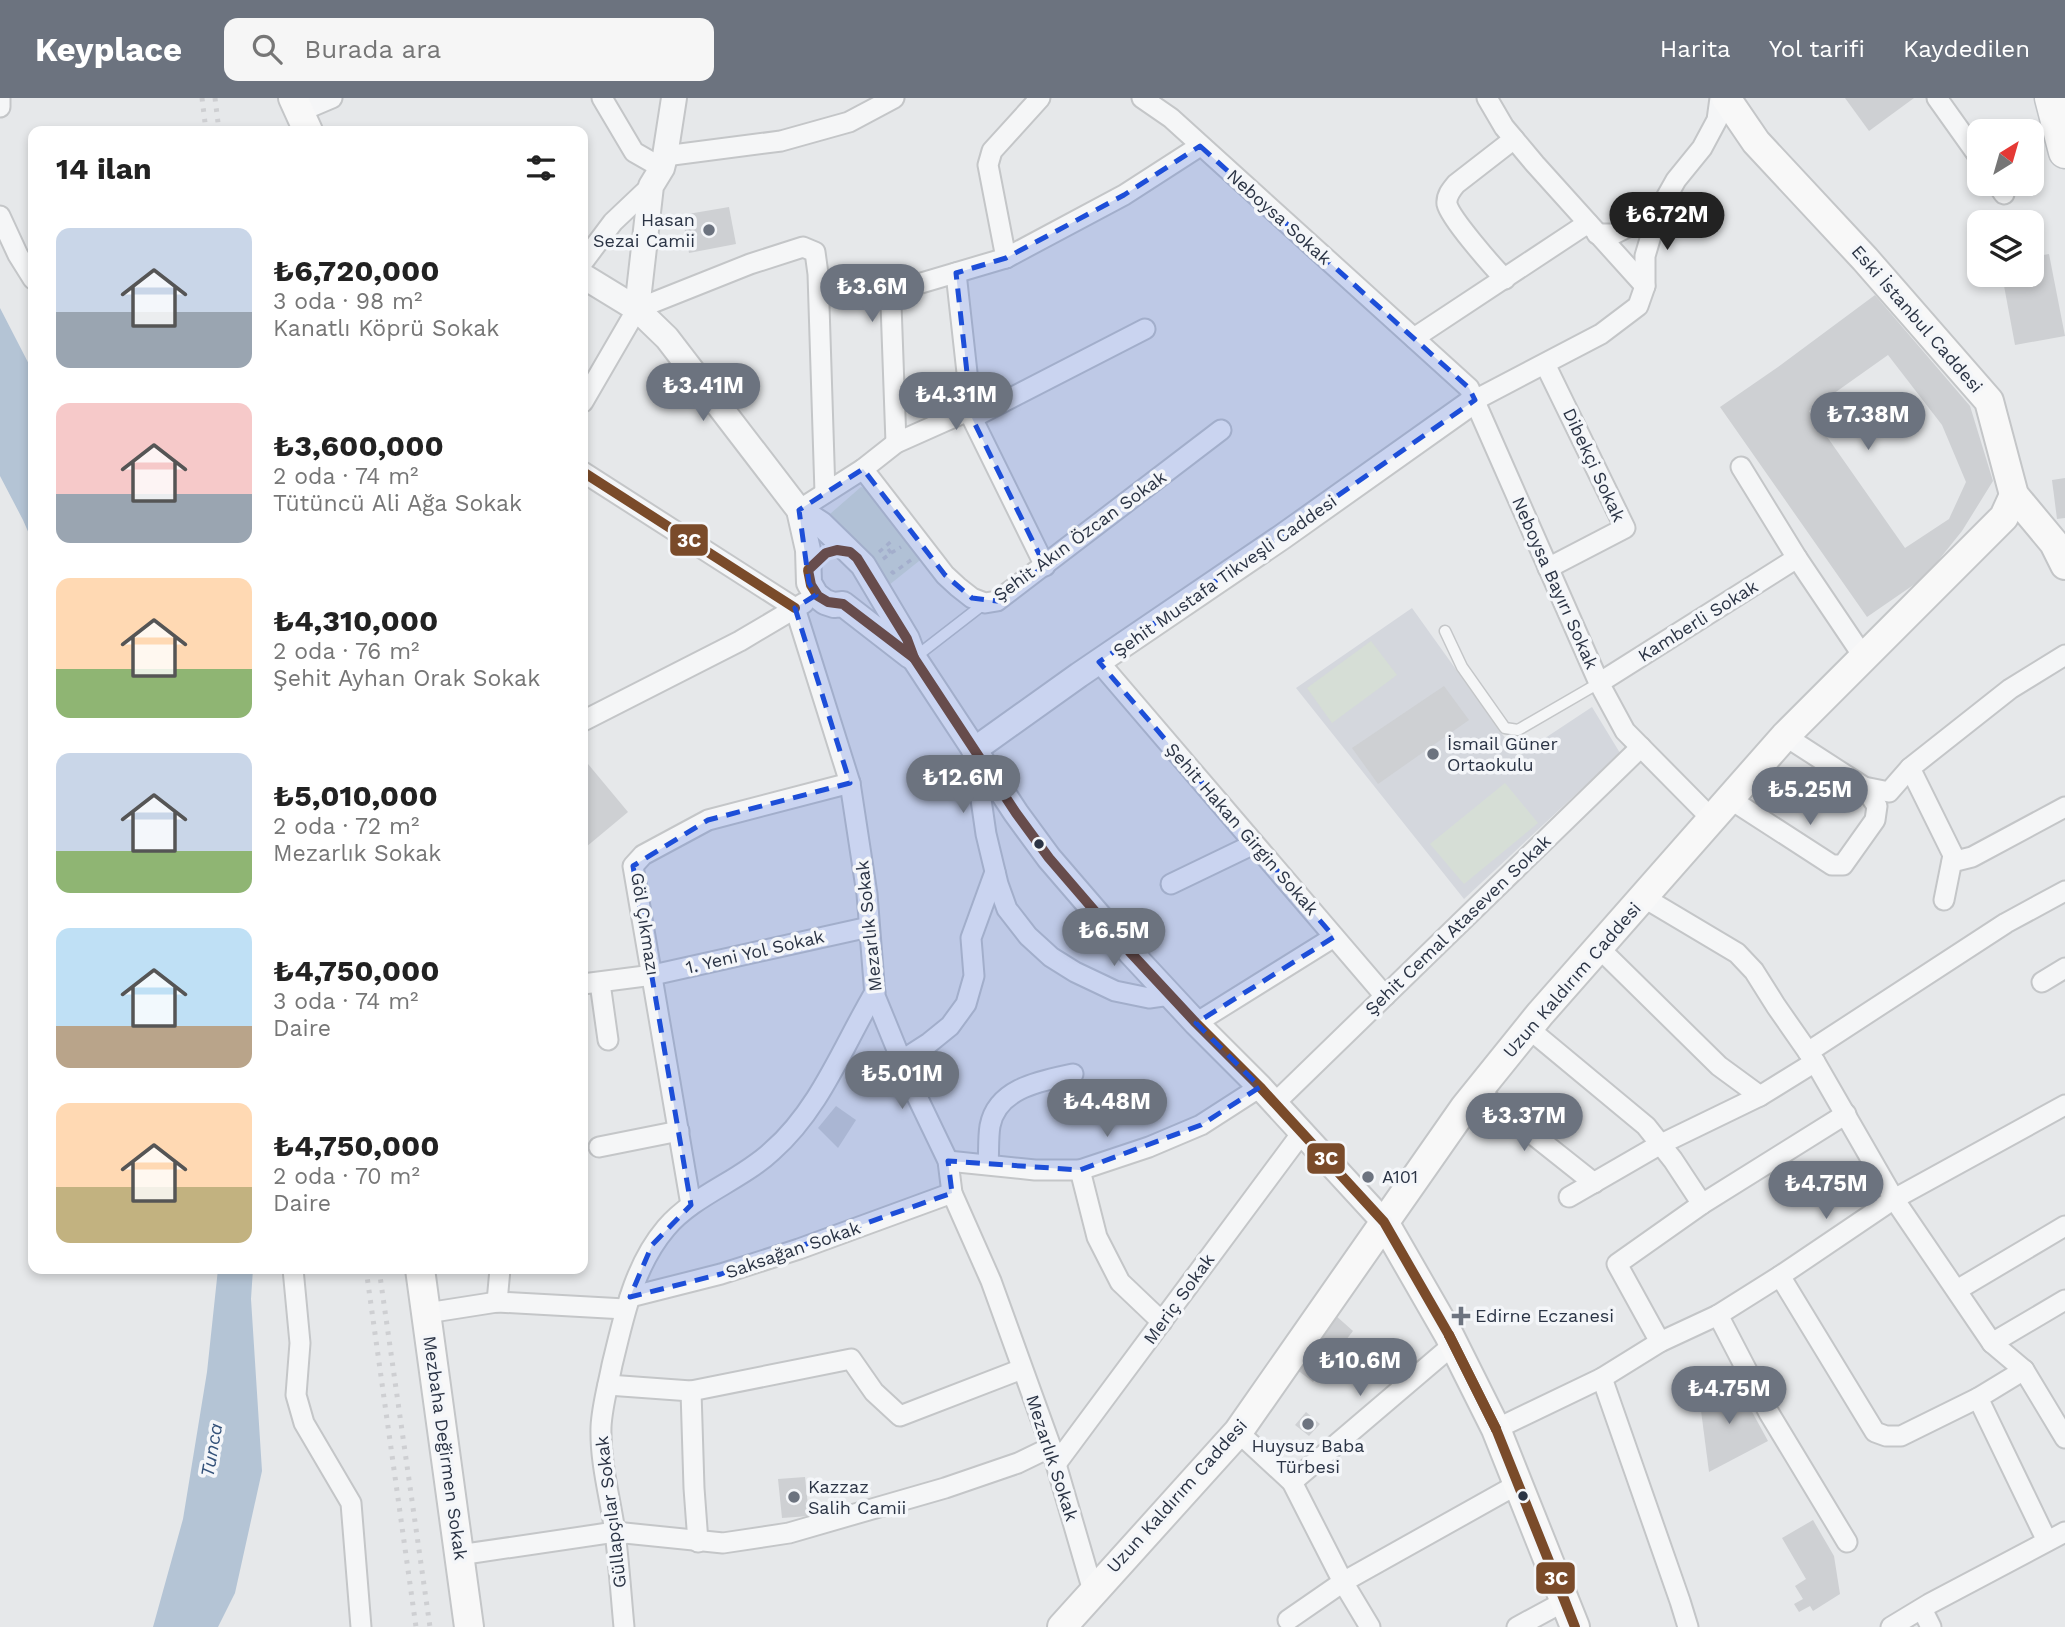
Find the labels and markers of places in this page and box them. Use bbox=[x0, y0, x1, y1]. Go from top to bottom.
pin: ₺6.72M bbox=[1610, 192, 1724, 252]
place label: Hasan Sezai Camii bbox=[593, 209, 695, 251]
marker: Hasan Sezai Camii bbox=[701, 222, 717, 238]
pin: ₺3.6M bbox=[823, 264, 921, 324]
pin: ₺3.41M bbox=[646, 364, 760, 423]
pin: ₺4.31M bbox=[899, 372, 1013, 432]
pin: ₺7.38M bbox=[1811, 392, 1925, 452]
place label: İsmail Güner Ortaokulu bbox=[1447, 733, 1558, 775]
marker: İsmail Güner Ortaokulu bbox=[1425, 746, 1441, 762]
pin: ₺12.6M bbox=[906, 756, 1020, 815]
pin: ₺5.25M bbox=[1753, 768, 1867, 827]
unlabelled marker bbox=[1032, 837, 1046, 851]
pin: ₺6.5M bbox=[1065, 908, 1163, 968]
pin: ₺5.01M bbox=[845, 1052, 959, 1111]
pin: ₺4.48M bbox=[1050, 1080, 1164, 1139]
pin: ₺3.37M bbox=[1467, 1094, 1581, 1153]
pin: ₺4.75M bbox=[1769, 1162, 1883, 1221]
place label: A101 bbox=[1382, 1166, 1418, 1187]
marker: A101 bbox=[1360, 1169, 1376, 1185]
place label: Edirne Eczanesi bbox=[1475, 1305, 1614, 1326]
marker: Edirne Eczanesi bbox=[1453, 1308, 1469, 1324]
pin: ₺10.6M bbox=[1303, 1338, 1417, 1398]
pin: ₺4.75M bbox=[1672, 1366, 1786, 1426]
marker: Huysuz Baba Türbesi bbox=[1300, 1416, 1316, 1432]
place label: Huysuz Baba Türbesi bbox=[1252, 1435, 1365, 1477]
place label: Kazzaz Salih Camii bbox=[808, 1476, 906, 1518]
marker: Kazzaz Salih Camii bbox=[786, 1489, 802, 1505]
unlabelled marker bbox=[1516, 1489, 1530, 1503]

